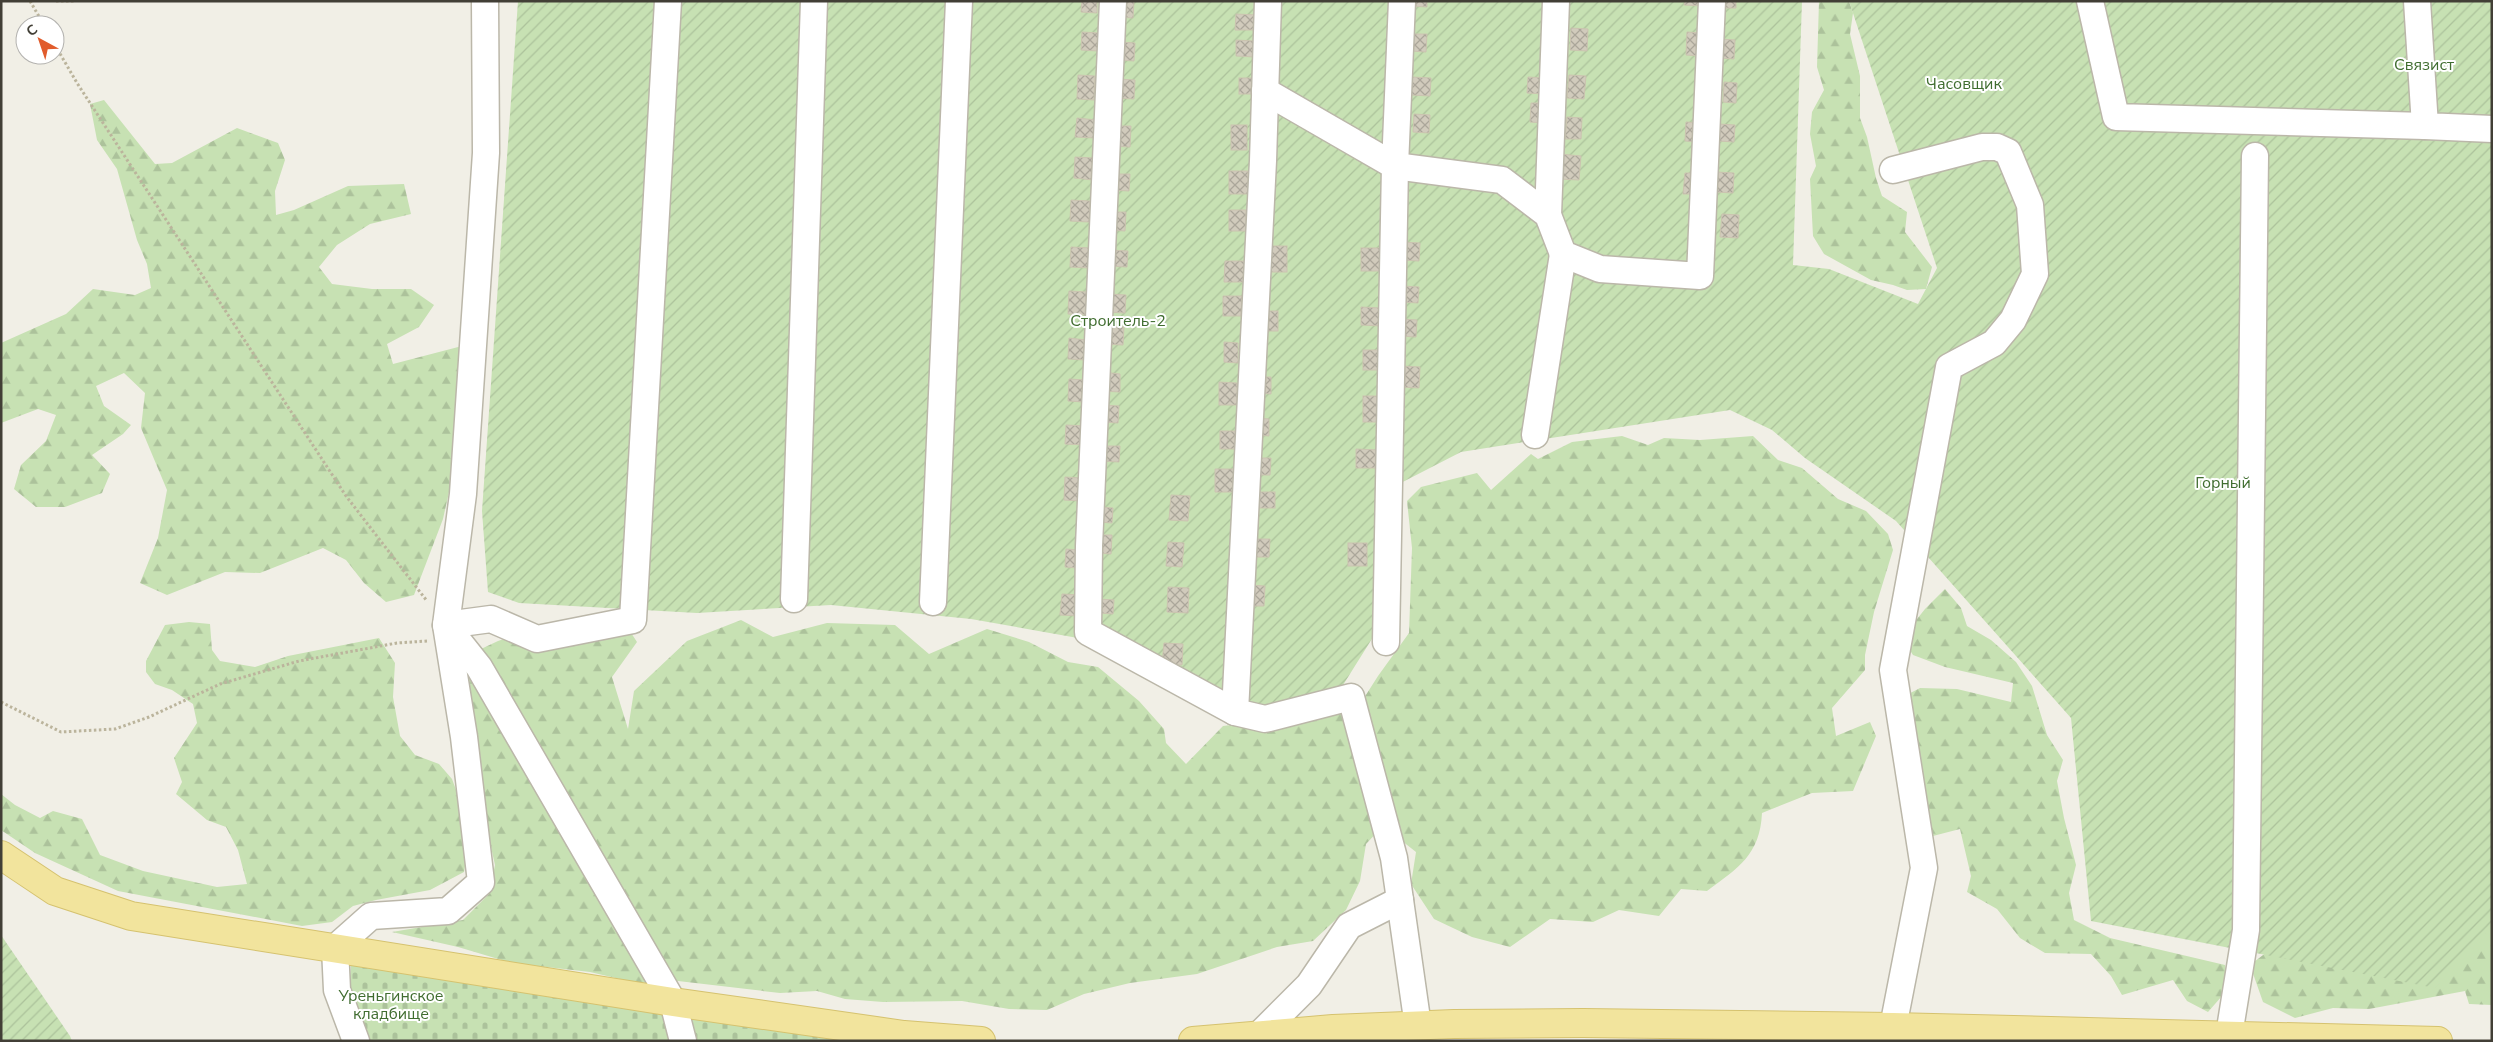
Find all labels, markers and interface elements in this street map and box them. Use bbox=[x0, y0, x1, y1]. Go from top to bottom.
north arrow bbox=[15, 15, 65, 65]
text: С bbox=[22, 20, 42, 41]
park label: Связист bbox=[2394, 54, 2455, 76]
park label: Часовщик bbox=[1926, 73, 2002, 95]
park label: Строитель-2 bbox=[1070, 310, 1166, 332]
park label: Горный bbox=[2195, 472, 2251, 494]
park label: Уреньгинское кладбище bbox=[337, 985, 444, 1025]

